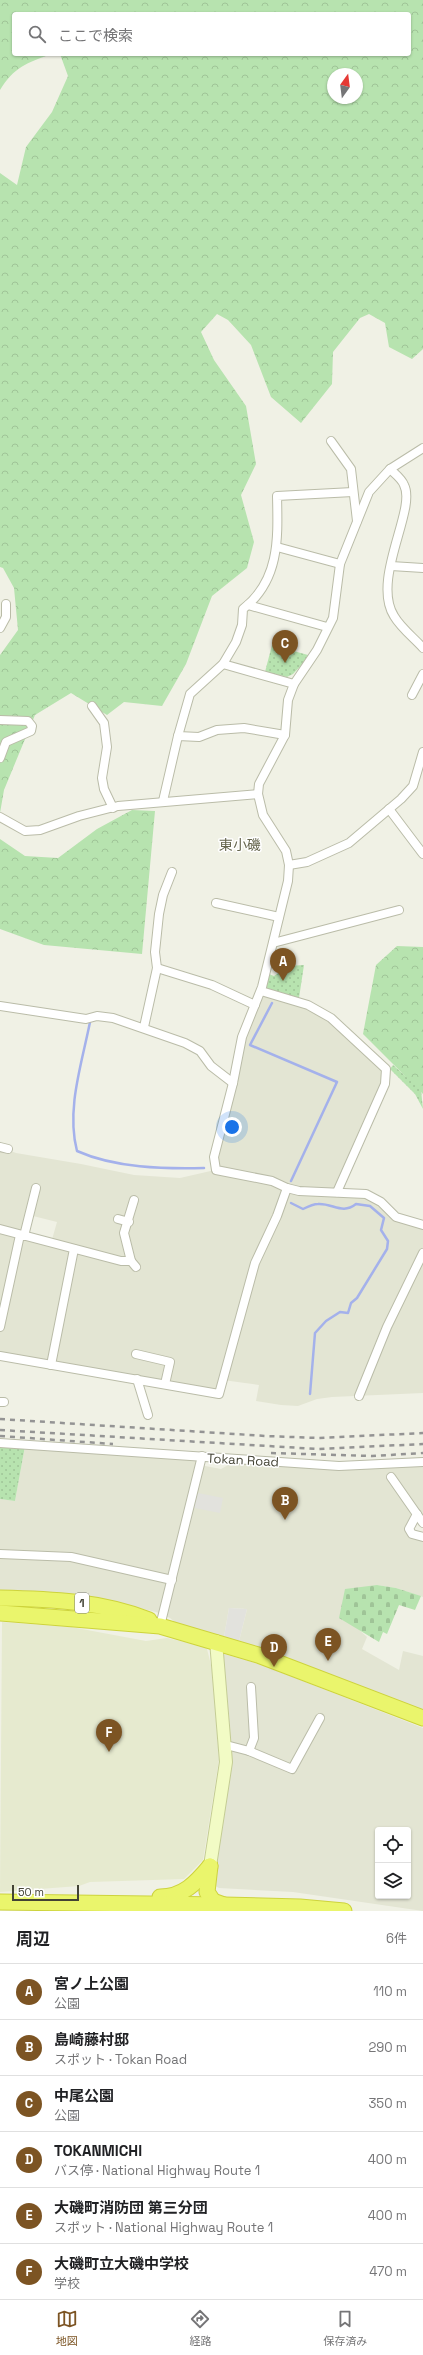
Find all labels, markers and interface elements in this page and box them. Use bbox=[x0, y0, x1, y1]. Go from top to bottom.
search box bbox=[12, 12, 411, 56]
icon: search bbox=[26, 23, 48, 45]
text: ここで検索 bbox=[58, 26, 133, 45]
north arrow bbox=[327, 68, 363, 104]
pin: C bbox=[272, 630, 298, 663]
district label: 東小磯 bbox=[219, 836, 261, 854]
pin: A bbox=[270, 948, 296, 981]
your location bbox=[222, 1117, 242, 1137]
street label: Tokan Road bbox=[207, 1450, 279, 1470]
pin: B bbox=[272, 1487, 298, 1520]
road number: 1 bbox=[75, 1593, 89, 1613]
pin: E bbox=[315, 1628, 341, 1661]
pin: D bbox=[261, 1634, 287, 1667]
pin: F bbox=[96, 1719, 122, 1752]
map controls bbox=[375, 1827, 411, 1899]
button: locate bbox=[375, 1827, 411, 1863]
button: layers bbox=[375, 1863, 411, 1899]
scale bar bbox=[12, 1883, 79, 1902]
text: 50 m bbox=[18, 1885, 44, 1899]
text: 周辺 bbox=[16, 1928, 50, 1950]
text: 6件 bbox=[386, 1930, 407, 1947]
text: 宮ノ上公園 bbox=[54, 1974, 129, 1993]
text: A bbox=[25, 1983, 33, 2000]
text: 110 m bbox=[373, 1983, 407, 2000]
text: 公園 bbox=[54, 1995, 80, 2012]
text: 島崎藤村邸 bbox=[54, 2030, 129, 2049]
text: B bbox=[25, 2039, 33, 2056]
text: 290 m bbox=[368, 2039, 407, 2056]
text: スポット · Tokan Road bbox=[54, 2051, 187, 2068]
text: 中尾公園 bbox=[54, 2086, 114, 2105]
text: C bbox=[25, 2095, 33, 2112]
text: 350 m bbox=[369, 2095, 407, 2112]
text: 公園 bbox=[54, 2107, 80, 2124]
text: TOKANMICHI bbox=[54, 2141, 142, 2160]
text: D bbox=[25, 2151, 33, 2168]
text: 400 m bbox=[368, 2151, 407, 2168]
text: バス停 · National Highway Route 1 bbox=[54, 2162, 260, 2179]
text: 大磯町消防団 第三分団 bbox=[54, 2198, 208, 2217]
text: E bbox=[25, 2207, 33, 2224]
text: 400 m bbox=[368, 2207, 407, 2224]
text: スポット · National Highway Route 1 bbox=[54, 2219, 273, 2236]
text: 大磯町立大磯中学校 bbox=[54, 2254, 189, 2273]
text: F bbox=[26, 2263, 32, 2280]
text: 470 m bbox=[369, 2263, 407, 2280]
text: 学校 bbox=[54, 2275, 80, 2292]
tab: 地図 bbox=[56, 2308, 78, 2348]
tab: 経路 bbox=[189, 2308, 211, 2348]
tab: 保存済み bbox=[323, 2308, 367, 2348]

